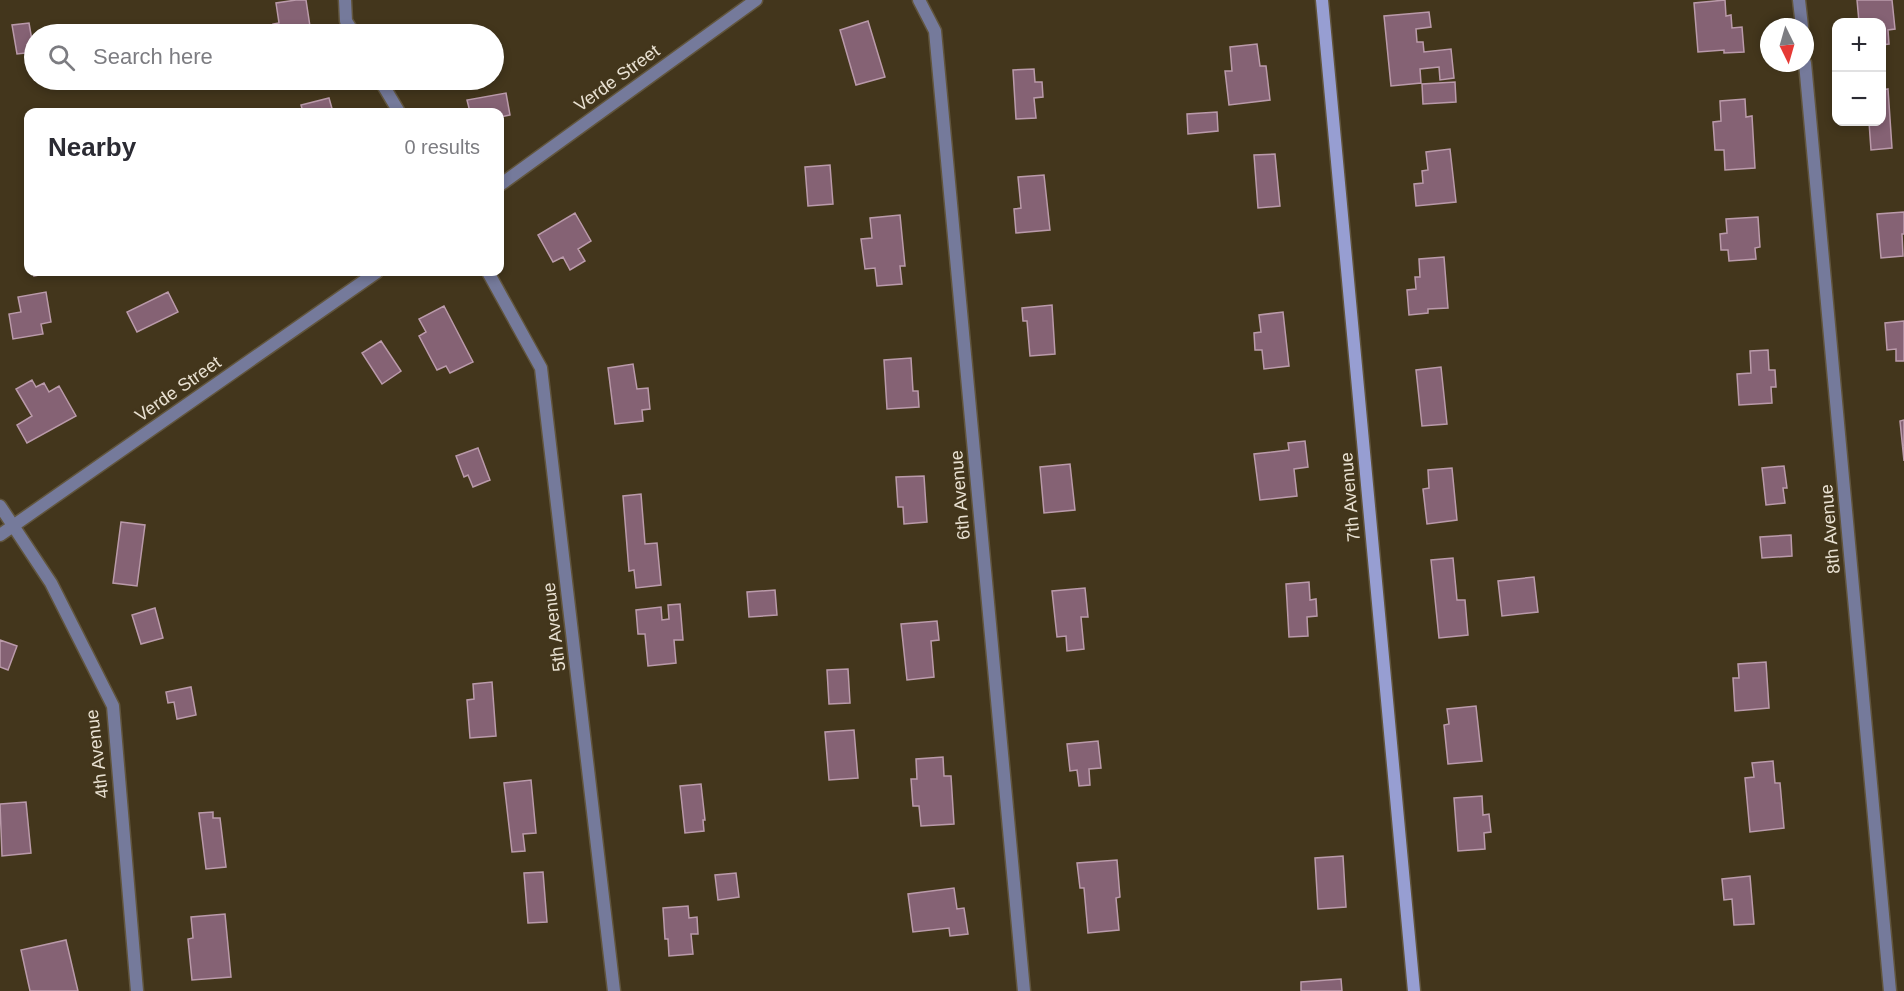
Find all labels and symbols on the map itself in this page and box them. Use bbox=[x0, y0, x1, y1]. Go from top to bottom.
north arrow bbox=[1760, 18, 1814, 72]
street label: Verde Street bbox=[571, 40, 663, 116]
street label: Verde Street bbox=[131, 352, 225, 426]
street label: 6th Avenue bbox=[946, 449, 974, 541]
street label: 7th Avenue bbox=[1336, 451, 1364, 543]
street label: 8th Avenue bbox=[1816, 483, 1844, 575]
street label: 5th Avenue bbox=[539, 581, 569, 673]
street label: 4th Avenue bbox=[82, 708, 112, 800]

